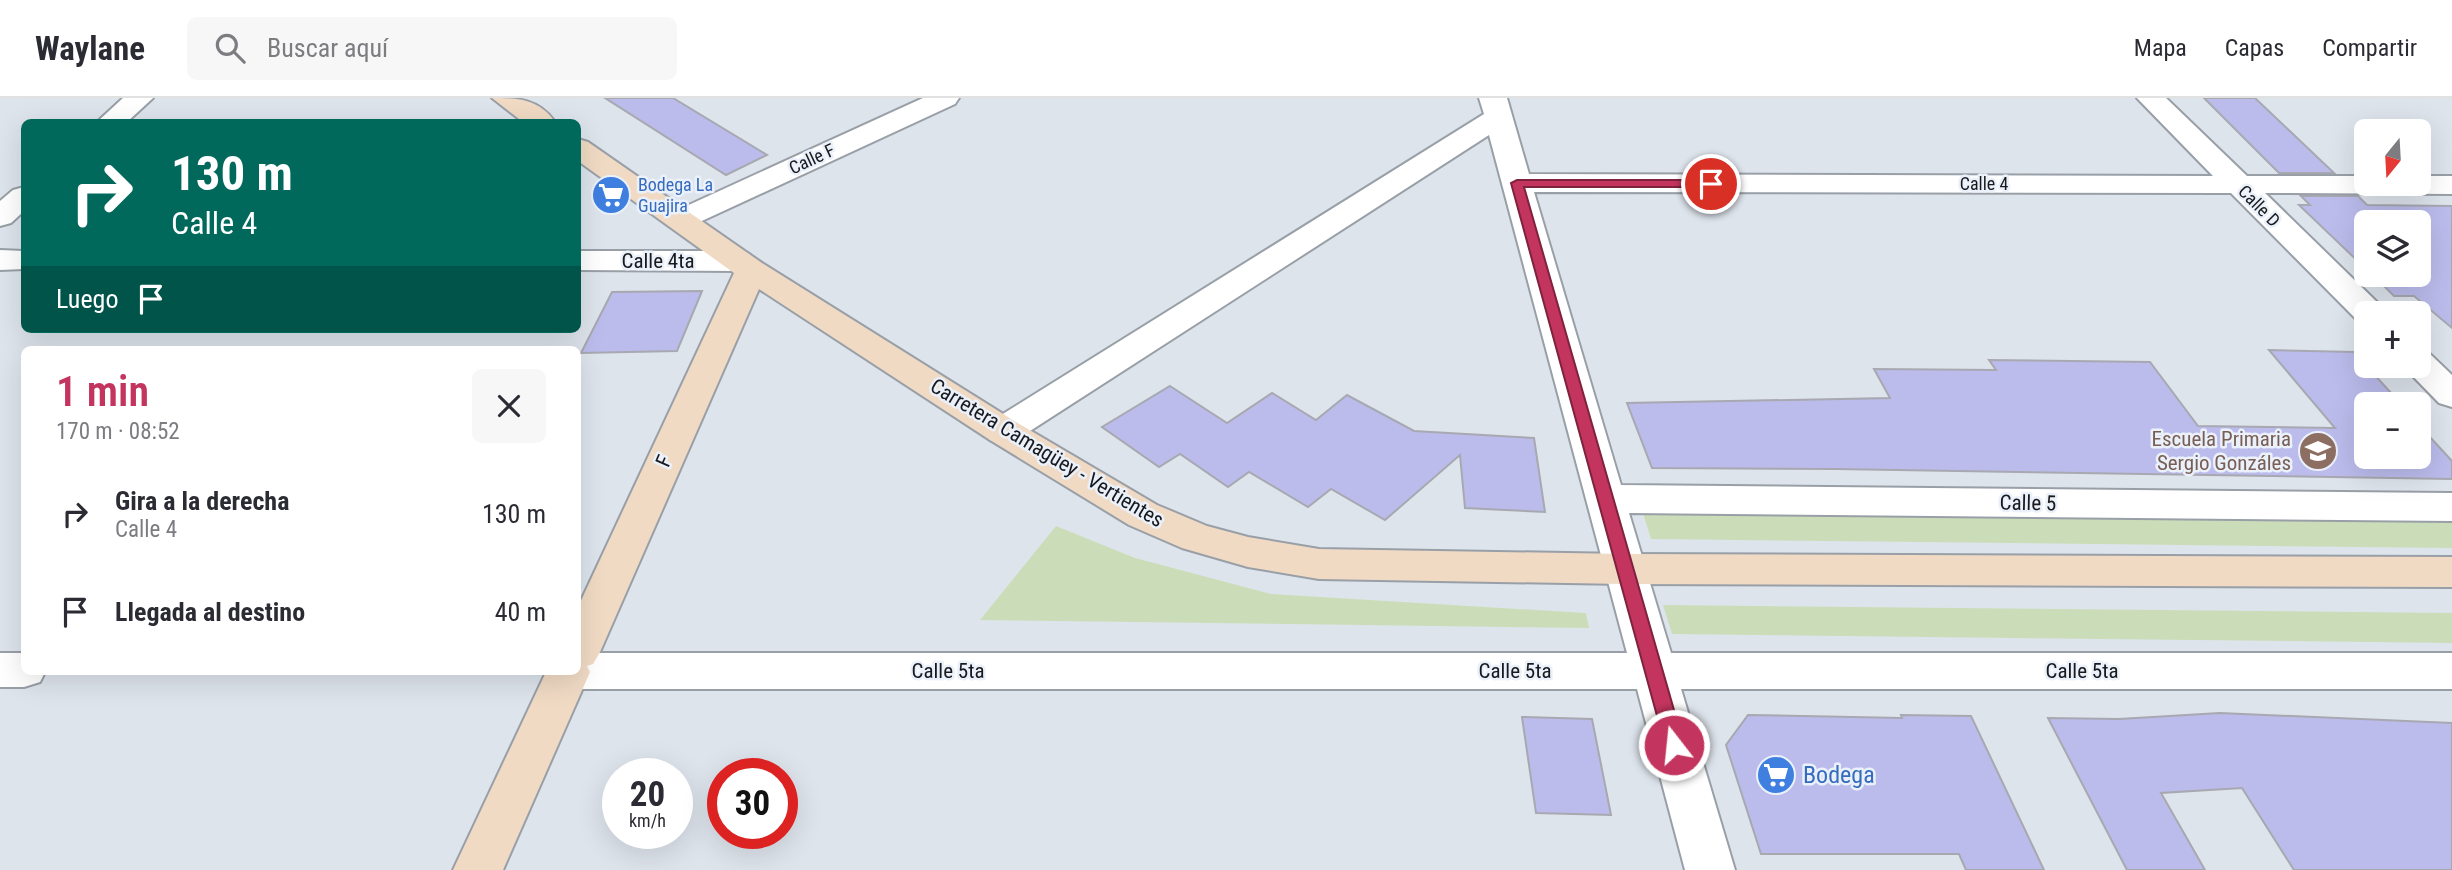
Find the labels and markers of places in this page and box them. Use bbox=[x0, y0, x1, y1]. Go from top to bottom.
pin bbox=[1681, 154, 1741, 214]
supermarket icon: Bodega La Guajira bbox=[590, 174, 632, 216]
place label: Bodega La Guajira bbox=[638, 174, 713, 216]
place label: Escuela Primaria Sergio Gonzáles bbox=[2152, 427, 2291, 475]
school or university icon: Escuela Primaria Sergio Gonzáles bbox=[2297, 430, 2339, 472]
supermarket icon: Bodega bbox=[1755, 754, 1797, 796]
place label: Bodega bbox=[1803, 761, 1875, 789]

